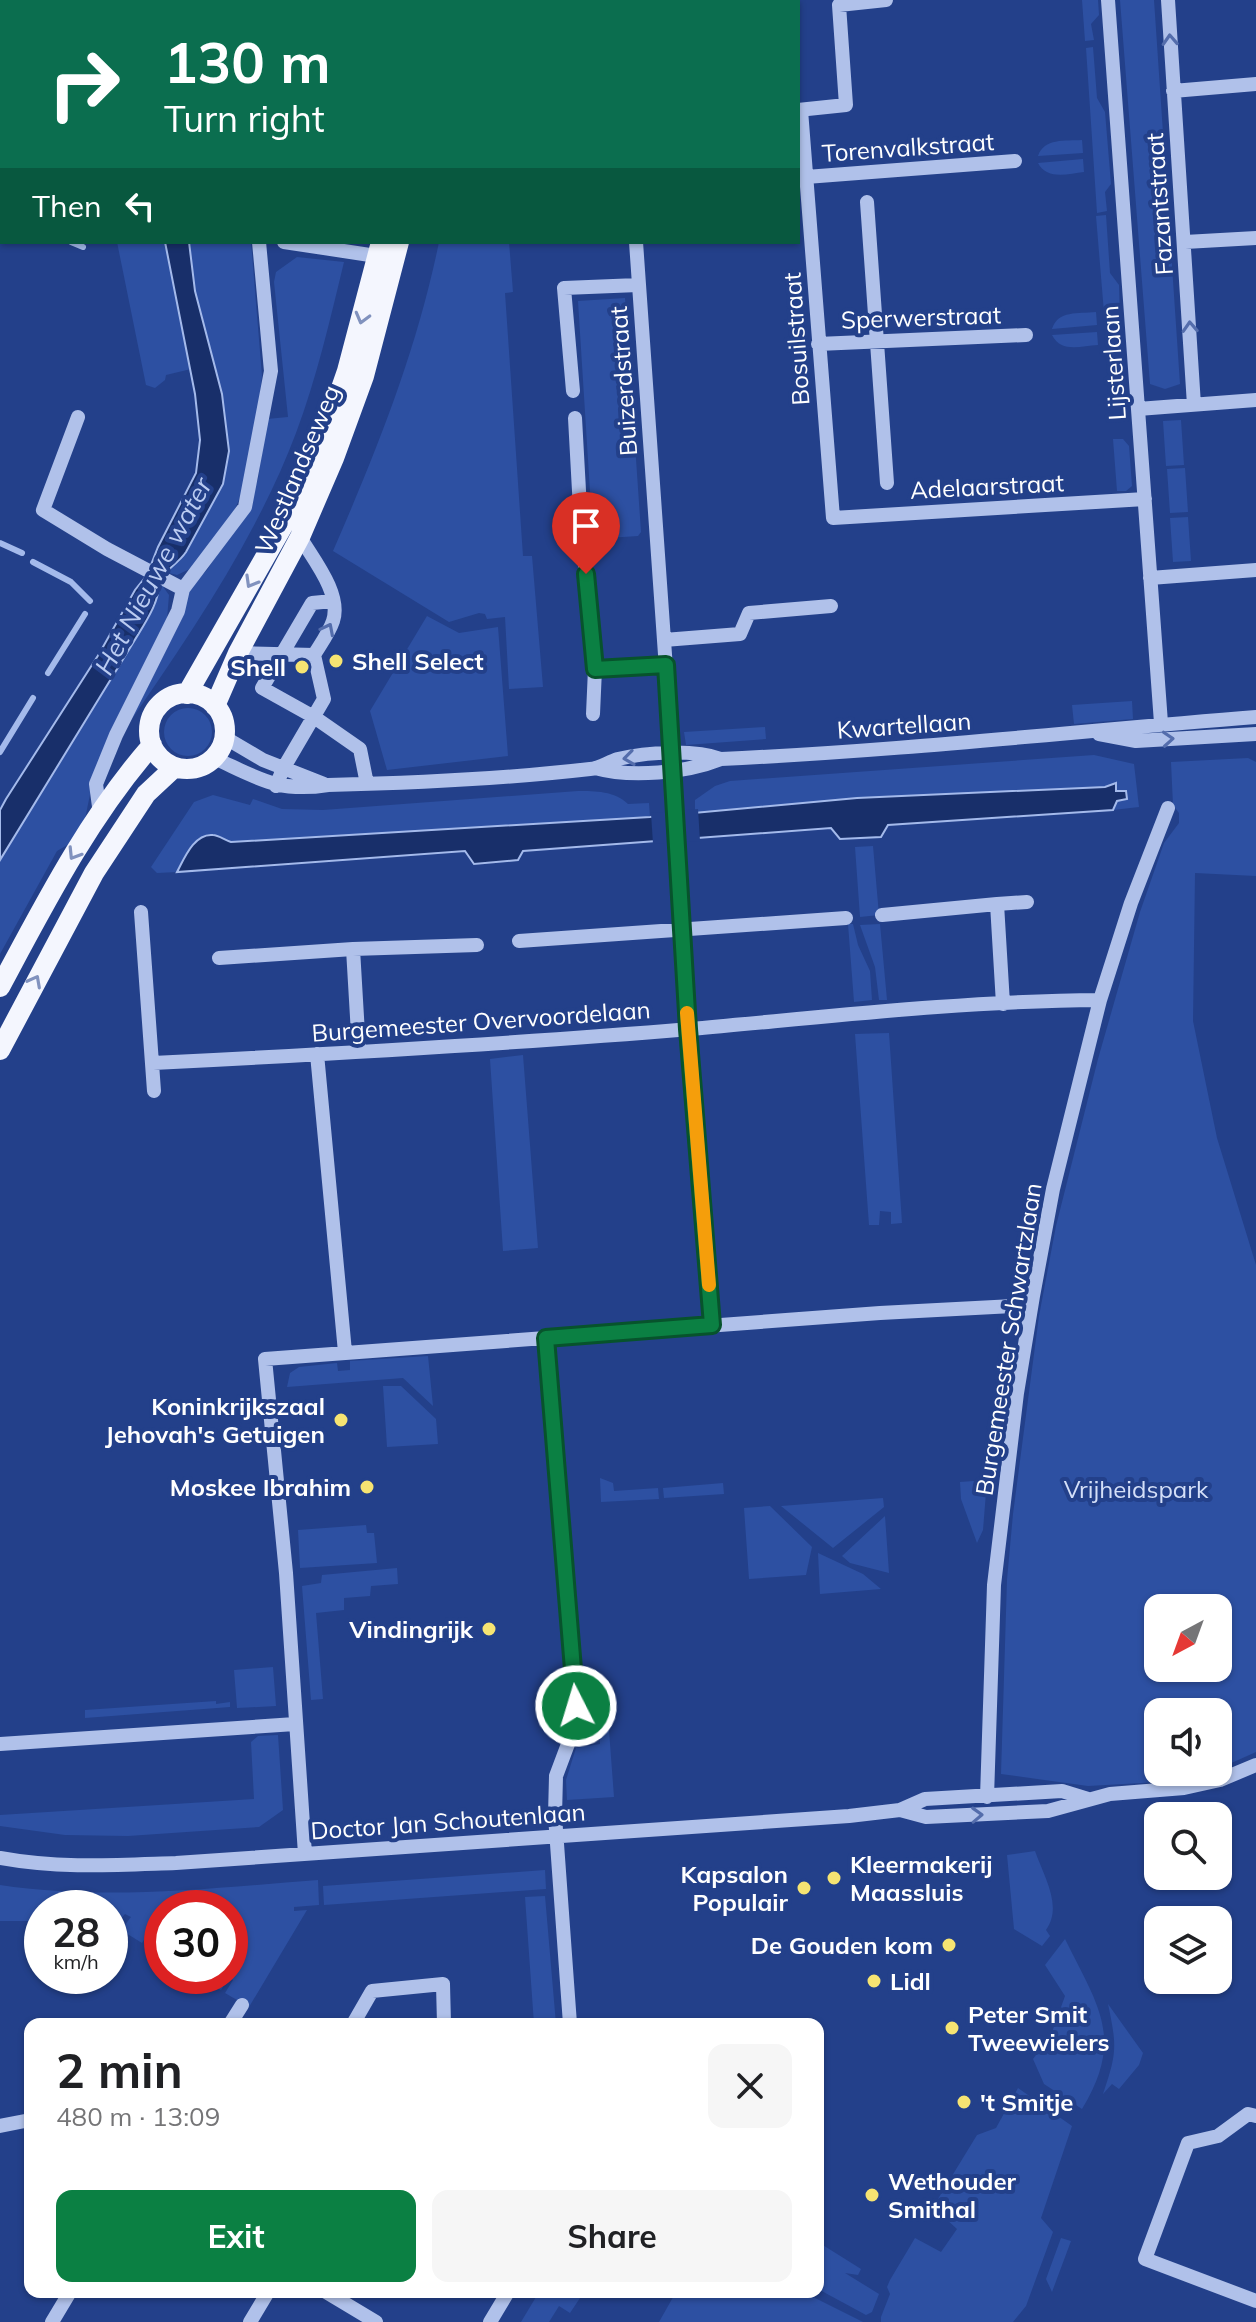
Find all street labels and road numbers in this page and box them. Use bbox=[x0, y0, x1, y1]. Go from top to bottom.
street label: Torenvalkstraat bbox=[821, 126, 995, 168]
street label: Fazantstraat bbox=[1139, 132, 1179, 276]
street label: Bosuilstraat bbox=[776, 272, 816, 406]
street label: Sperwerstraat bbox=[840, 299, 1002, 335]
street label: Buizerdstraat bbox=[603, 305, 643, 457]
street label: Lijsterlaan bbox=[1094, 305, 1132, 421]
street label: Westlandseweg bbox=[248, 380, 346, 558]
street label: Adelaarstraat bbox=[909, 467, 1065, 505]
street label: Kwartellaan bbox=[836, 705, 972, 745]
street label: Burgemeester Overvoordelaan bbox=[311, 994, 651, 1048]
street label: Burgemeester Schwartzlaan bbox=[968, 1181, 1048, 1497]
street label: Doctor Jan Schoutenlaan bbox=[310, 1796, 586, 1846]

